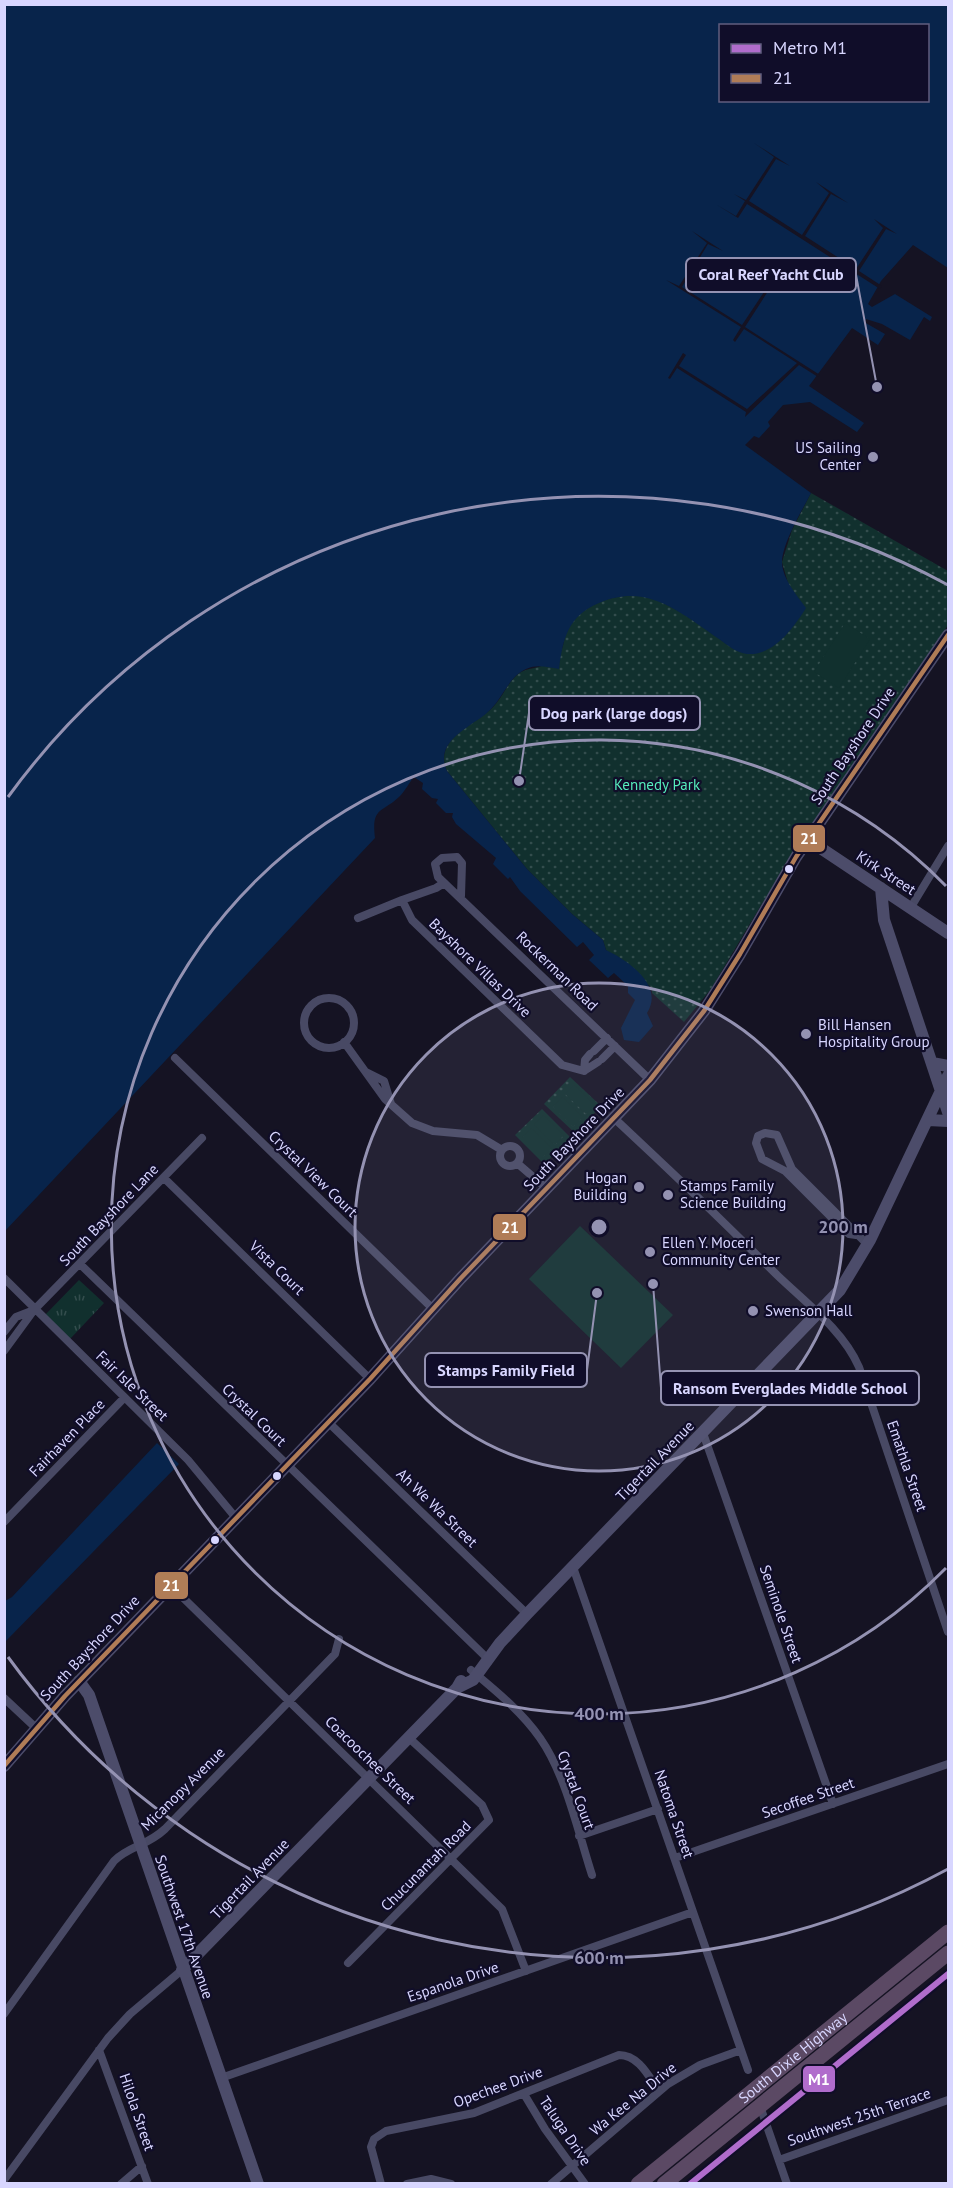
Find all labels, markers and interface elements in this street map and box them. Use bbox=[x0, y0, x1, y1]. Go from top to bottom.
legend bbox=[719, 24, 929, 102]
text: Metro M1 bbox=[773, 36, 847, 59]
text: 21 bbox=[773, 66, 793, 89]
callout: Coral Reef Yacht Club bbox=[686, 258, 856, 292]
text: Coral Reef Yacht Club bbox=[698, 264, 844, 284]
place label: US Sailing Center bbox=[795, 438, 861, 474]
marker: US Sailing Center bbox=[866, 450, 880, 464]
street label: South Bayshore Drive bbox=[806, 683, 899, 808]
callout: Dog park (large dogs) bbox=[529, 696, 700, 730]
text: Dog park (large dogs) bbox=[540, 703, 688, 723]
park label: Kennedy Park bbox=[614, 775, 701, 794]
line badge: 21 bbox=[792, 824, 826, 853]
text: 21 bbox=[800, 828, 818, 848]
street label: Kirk Street bbox=[853, 846, 920, 899]
unlabelled marker bbox=[783, 863, 795, 875]
street label: Bayshore Villas Drive bbox=[425, 914, 535, 1021]
street label: Rockerman Road bbox=[513, 927, 602, 1014]
place label: Bill Hansen Hospitality Group bbox=[818, 1015, 930, 1051]
marker: Bill Hansen Hospitality Group bbox=[799, 1027, 813, 1041]
street label: South Bayshore Drive bbox=[519, 1083, 628, 1195]
street label: Crystal View Court bbox=[265, 1126, 362, 1221]
street label: South Bayshore Lane bbox=[55, 1160, 162, 1270]
place label: Hogan Building bbox=[573, 1168, 627, 1204]
place label: Stamps Family Science Building bbox=[680, 1176, 786, 1212]
marker: Hogan Building bbox=[632, 1180, 646, 1194]
marker: Stamps Family Science Building bbox=[661, 1188, 675, 1202]
line badge: 21 bbox=[492, 1213, 527, 1241]
text: 200 m bbox=[818, 1215, 868, 1238]
text: 21 bbox=[501, 1217, 519, 1237]
centre of rings bbox=[589, 1217, 609, 1237]
place label: Ellen Y. Moceri Community Center bbox=[662, 1233, 780, 1269]
street label: Vista Court bbox=[245, 1236, 309, 1299]
marker: Ellen Y. Moceri Community Center bbox=[643, 1245, 657, 1259]
place label: Swenson Hall bbox=[765, 1301, 853, 1320]
marker: Swenson Hall bbox=[746, 1304, 760, 1318]
street label: Fair Isle Street bbox=[92, 1346, 173, 1425]
callout: Stamps Family Field bbox=[425, 1353, 587, 1387]
text: Stamps Family Field bbox=[437, 1360, 575, 1380]
callout: Ransom Everglades Middle School bbox=[661, 1371, 919, 1405]
text: Ransom Everglades Middle School bbox=[673, 1378, 907, 1398]
street label: Crystal Court bbox=[218, 1379, 291, 1450]
street label: Fairhaven Place bbox=[25, 1395, 109, 1481]
street label: Tigertail Avenue bbox=[611, 1416, 698, 1505]
street label: Emathla Street bbox=[883, 1418, 932, 1514]
street label: Ah We Wa Street bbox=[393, 1464, 482, 1551]
unlabelled marker bbox=[271, 1470, 283, 1482]
unlabelled marker bbox=[209, 1534, 221, 1546]
street label: Seminole Street bbox=[756, 1562, 807, 1665]
line badge: 21 bbox=[154, 1571, 189, 1600]
text: 21 bbox=[162, 1575, 180, 1595]
street label: South Bayshore Drive bbox=[36, 1591, 143, 1704]
text: 400 m bbox=[574, 1702, 624, 1725]
street label: Coacoochee Street bbox=[321, 1712, 420, 1808]
street label: Micanopy Avenue bbox=[137, 1743, 229, 1835]
street label: Crystal Court bbox=[553, 1748, 599, 1832]
street label: Natoma Street bbox=[650, 1767, 699, 1861]
street label: Secoffee Street bbox=[759, 1773, 857, 1822]
street label: Chucunantah Road bbox=[376, 1816, 475, 1915]
street label: Tigertail Avenue bbox=[206, 1834, 293, 1923]
street label: Southwest 17th Avenue bbox=[151, 1852, 218, 2001]
text: 600 m bbox=[574, 1946, 624, 1969]
street label: Espanola Drive bbox=[405, 1957, 501, 2006]
street label: South Dixie Highway bbox=[735, 2008, 851, 2107]
street label: Wa Kee Na Drive bbox=[586, 2058, 680, 2139]
street label: Opechee Drive bbox=[451, 2062, 545, 2111]
line badge: M1 bbox=[802, 2065, 836, 2093]
text: M1 bbox=[808, 2069, 830, 2089]
street label: Hilola Street bbox=[115, 2071, 160, 2153]
street label: Southwest 25th Terrace bbox=[785, 2083, 933, 2150]
street label: Taluga Drive bbox=[535, 2092, 596, 2169]

